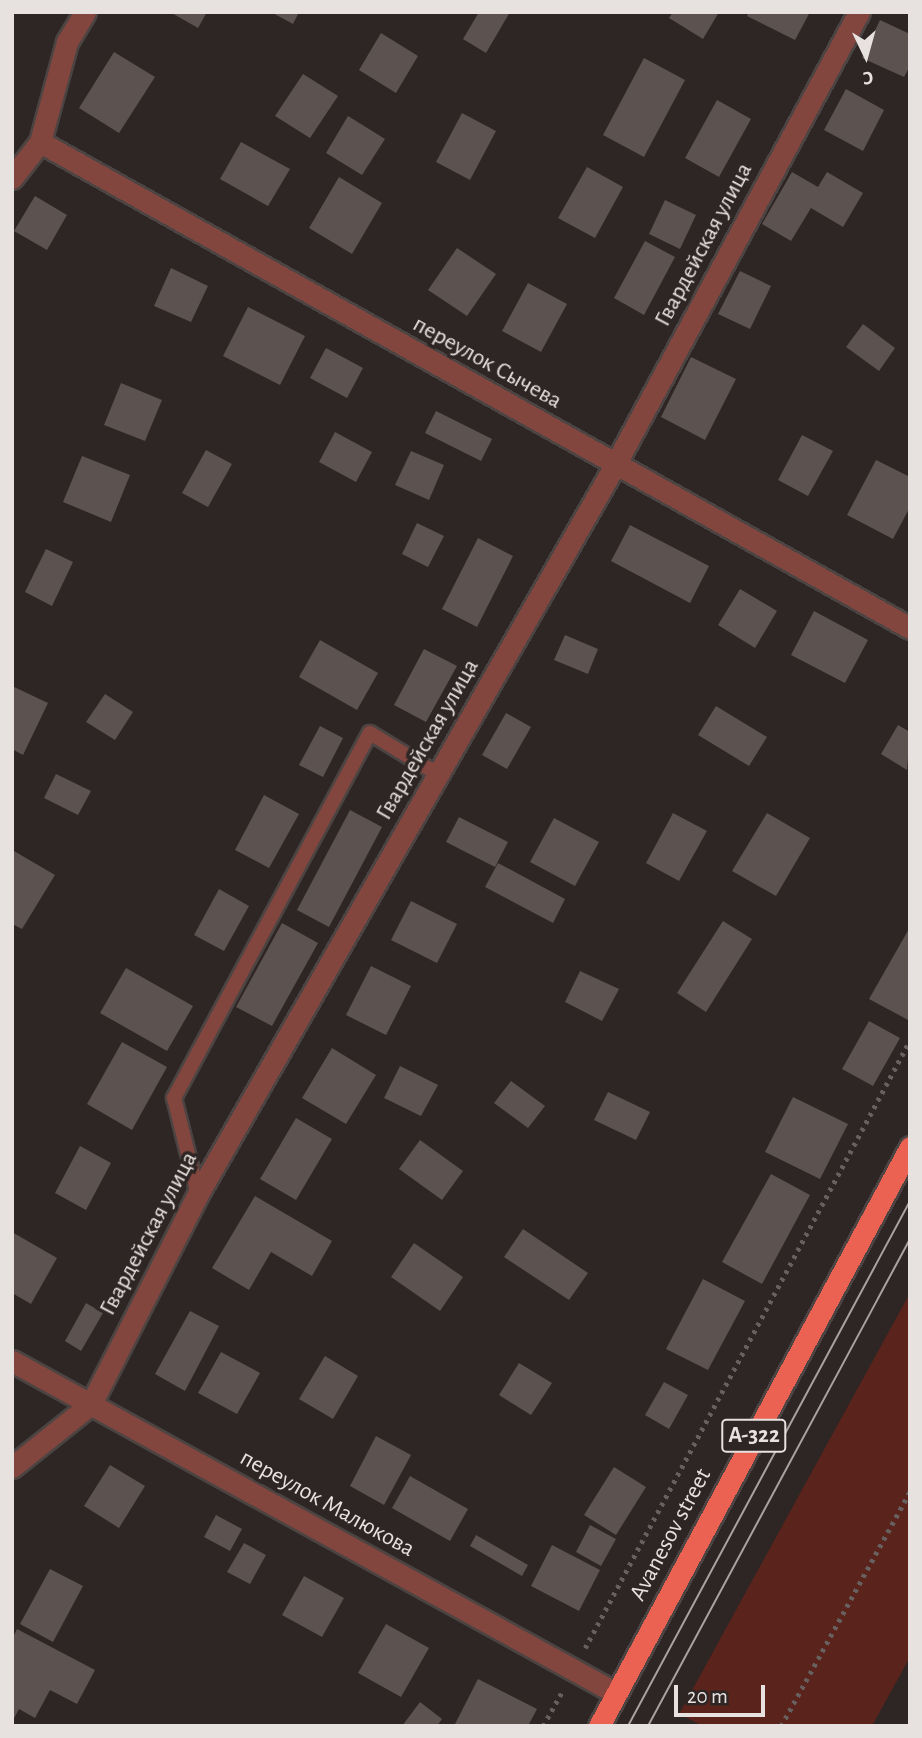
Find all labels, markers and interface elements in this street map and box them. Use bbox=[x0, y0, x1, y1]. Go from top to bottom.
north arrow bbox=[831, 21, 901, 91]
text: С bbox=[862, 67, 874, 87]
street label: Гвардейская улица bbox=[649, 158, 759, 332]
street label: переулок Сычева bbox=[407, 310, 567, 416]
street label: Гвардейская улица bbox=[370, 654, 486, 826]
street label: Гвардейская улица bbox=[94, 1147, 204, 1321]
road number: А-322 bbox=[721, 1416, 787, 1456]
street label: переулок Малюкова bbox=[235, 1444, 419, 1564]
street label: Avanesov street bbox=[624, 1464, 718, 1606]
scale bar bbox=[677, 1672, 768, 1716]
text: 20 m bbox=[687, 1686, 728, 1707]

